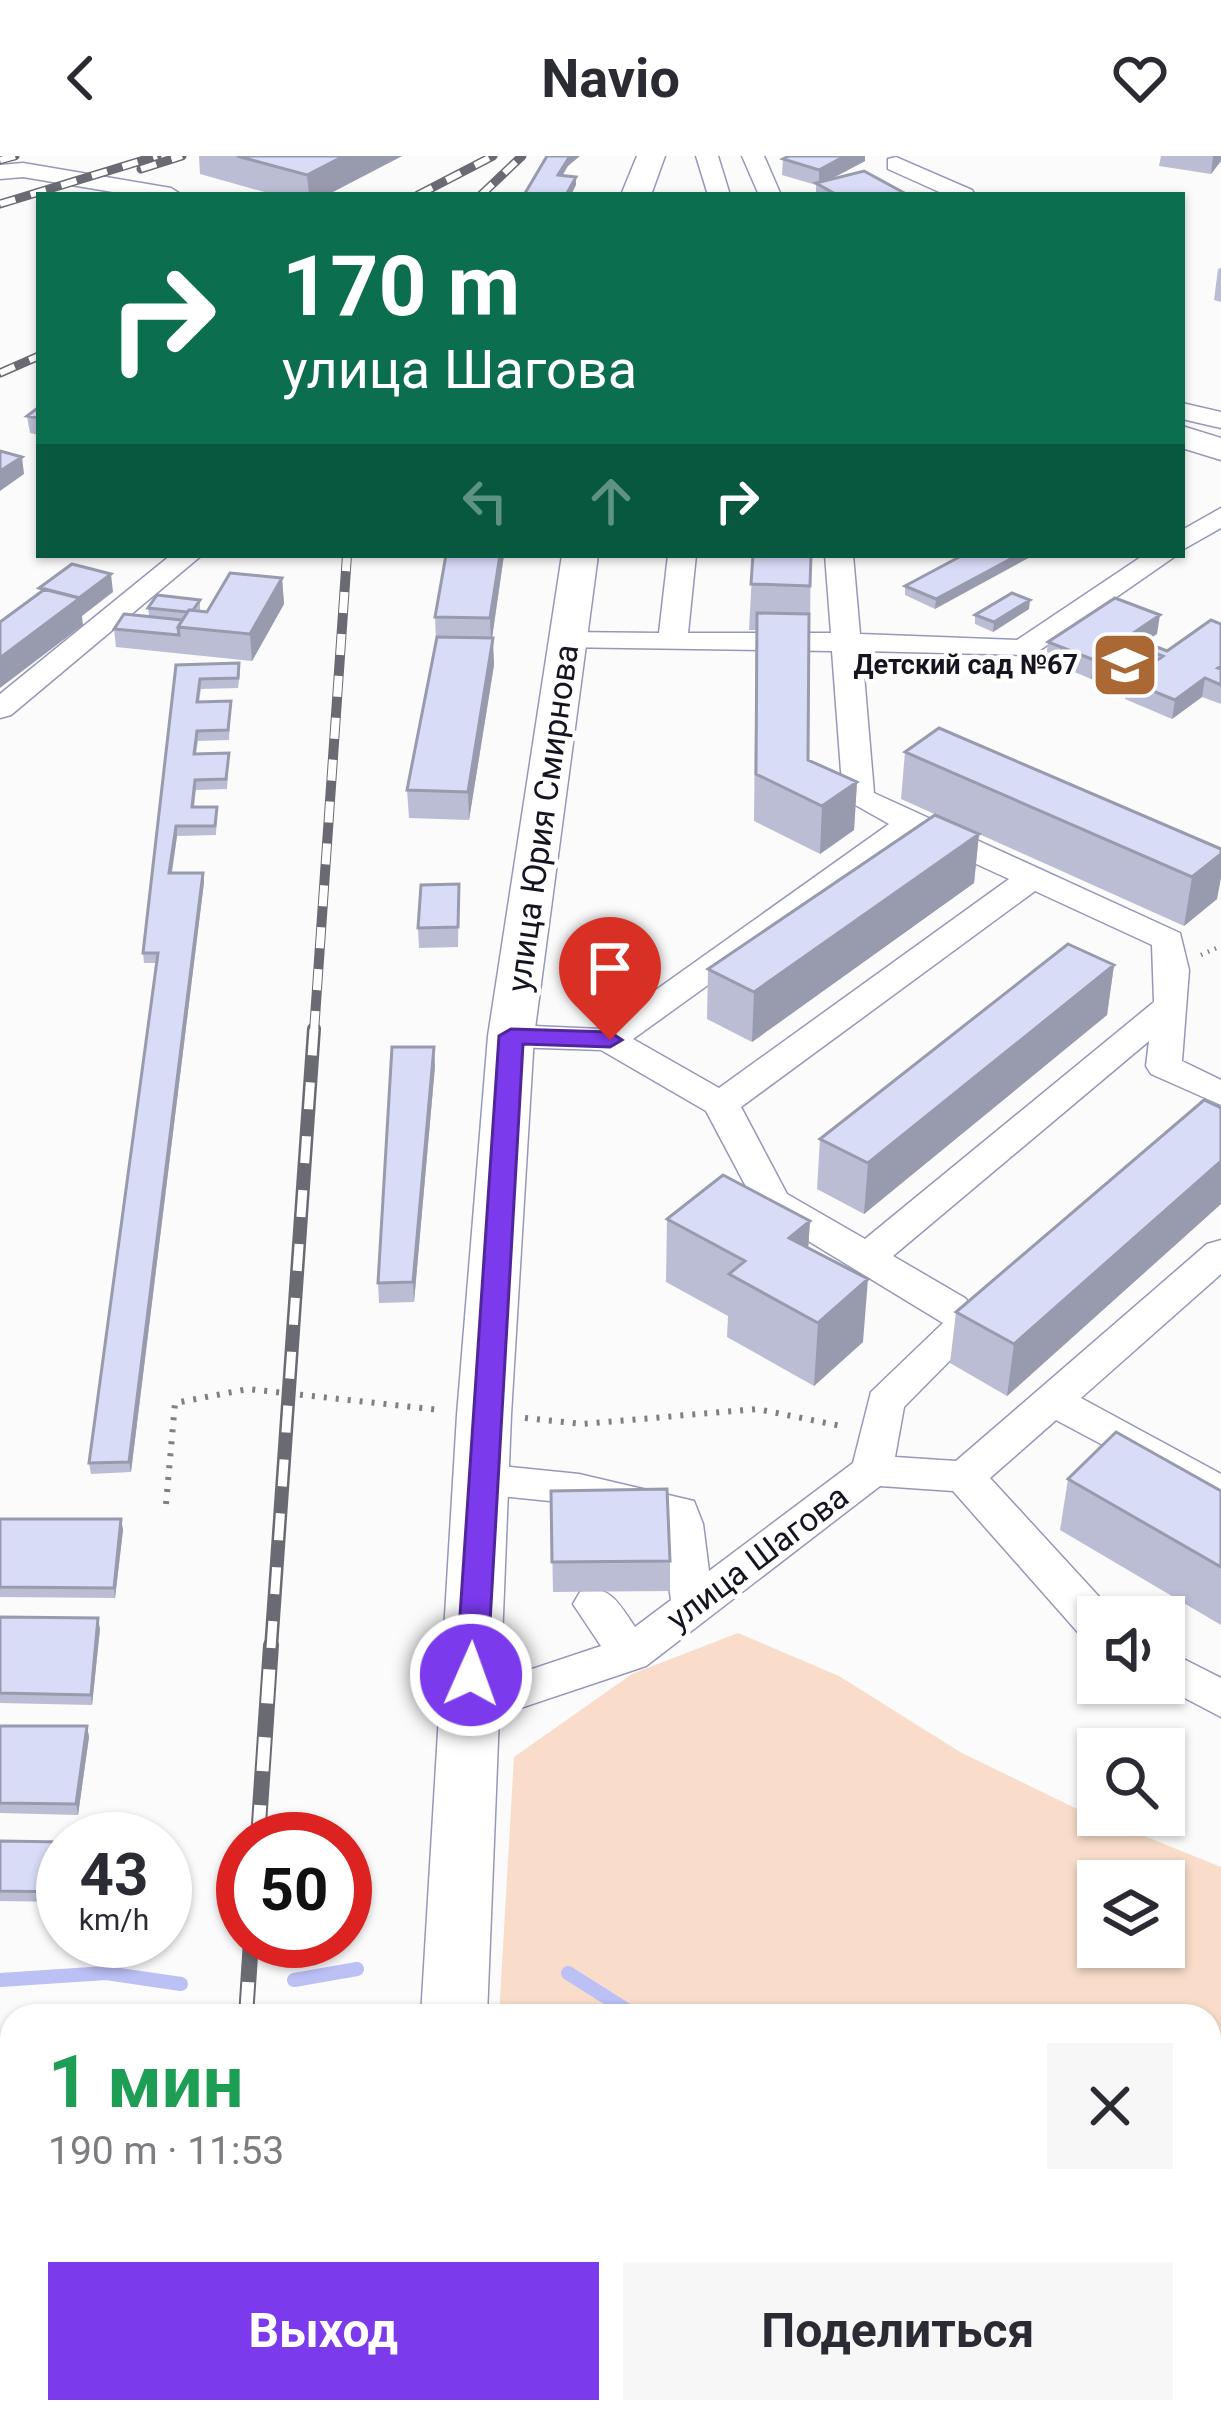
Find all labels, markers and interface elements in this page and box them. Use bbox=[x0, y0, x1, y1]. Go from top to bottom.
icon: back bbox=[48, 45, 114, 111]
icon: heart bbox=[1107, 45, 1173, 111]
text: Navio bbox=[541, 47, 680, 110]
text: 170 m bbox=[282, 237, 520, 336]
icon: right bbox=[84, 240, 240, 396]
text: улица Шагова bbox=[282, 338, 637, 401]
icon: left bbox=[452, 468, 518, 534]
icon: ahead bbox=[578, 468, 644, 534]
icon: right bbox=[704, 468, 770, 534]
school or university icon: Детский сад №67 bbox=[1090, 630, 1160, 700]
street label: улица Юрия Смирнова bbox=[499, 642, 586, 994]
place label: Детский сад №67 bbox=[853, 649, 1078, 681]
pin bbox=[559, 917, 661, 1040]
icon: arrive bbox=[577, 935, 643, 1001]
street label: улица Шагова bbox=[659, 1477, 856, 1638]
map controls bbox=[1077, 1596, 1185, 1968]
button: sound bbox=[1077, 1596, 1185, 1704]
position arrow bbox=[408, 1612, 534, 1738]
button: search bbox=[1077, 1728, 1185, 1836]
speed limit sign: 50 bbox=[216, 1812, 372, 1968]
text: 43 bbox=[80, 1839, 148, 1910]
button: layers bbox=[1077, 1860, 1185, 1968]
text: km/h bbox=[79, 1902, 149, 1937]
text: 1 мин bbox=[48, 2040, 243, 2125]
button: close bbox=[1047, 2043, 1173, 2169]
text: 190 m · 11:53 bbox=[48, 2128, 284, 2174]
button: Выход bbox=[48, 2262, 599, 2400]
button: Поделиться bbox=[623, 2262, 1173, 2400]

